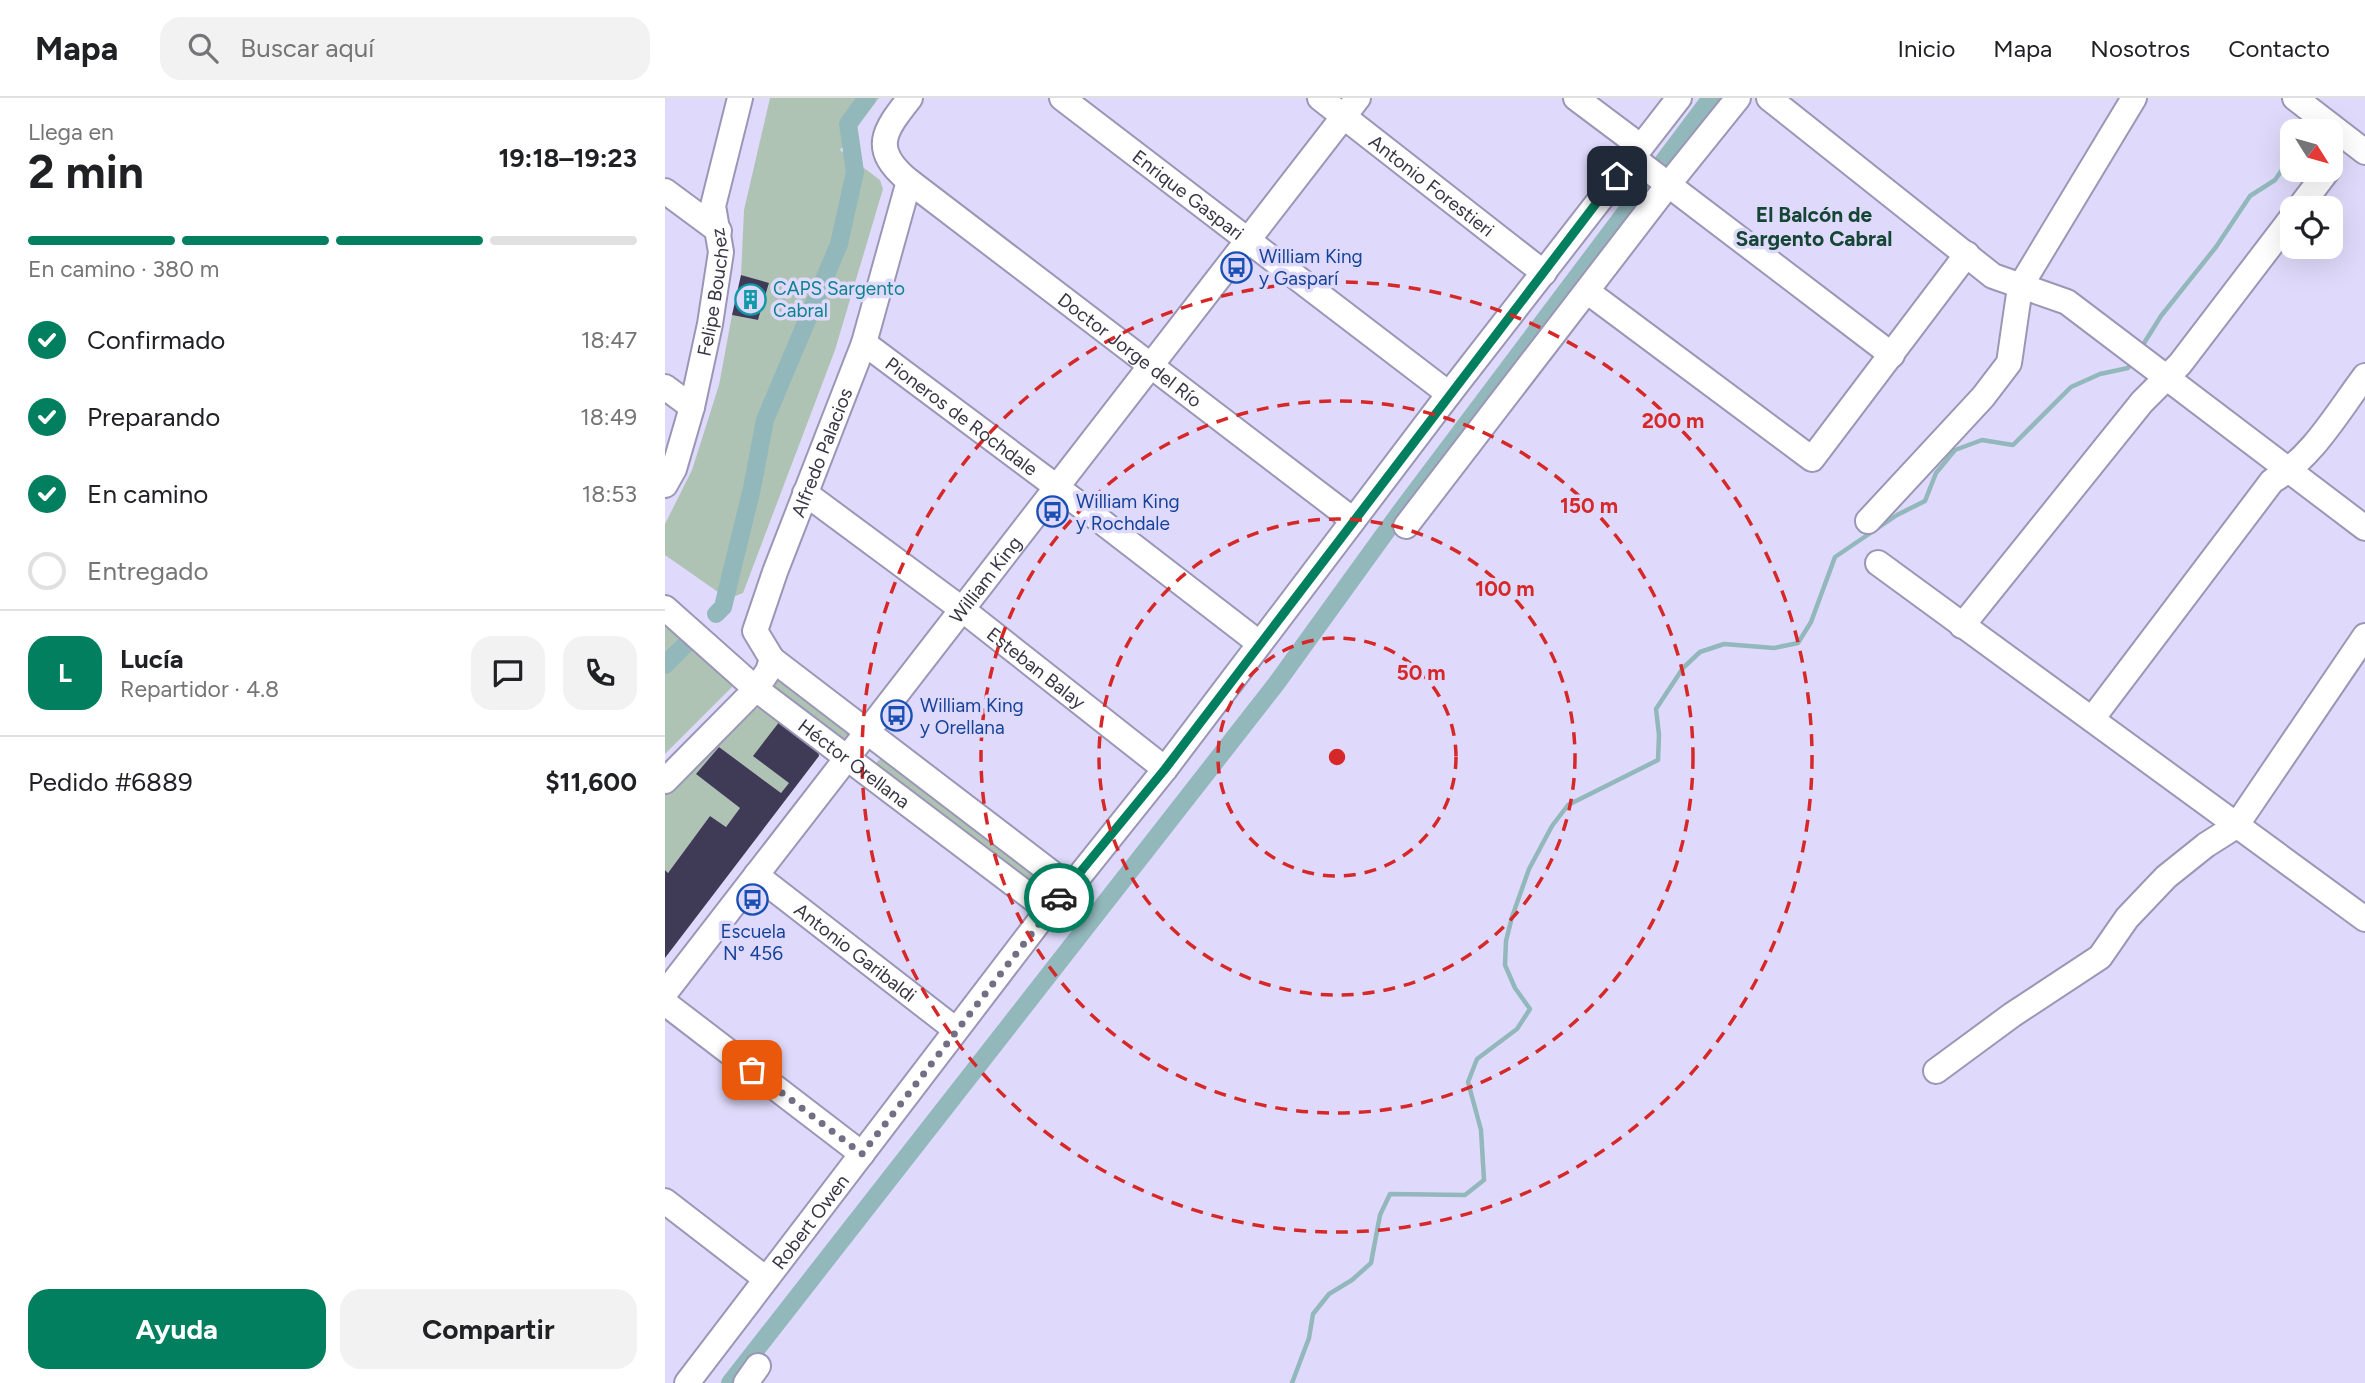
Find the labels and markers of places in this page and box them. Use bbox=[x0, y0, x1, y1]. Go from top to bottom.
pin bbox=[1587, 146, 1647, 206]
place label: William King y Gasparí bbox=[1259, 245, 1363, 290]
bus stop icon: William King y Gasparí bbox=[1219, 250, 1253, 284]
place label: CAPS Sargento Cabral bbox=[773, 277, 905, 322]
building icon: CAPS Sargento Cabral bbox=[733, 282, 767, 316]
place label: William King y Rochdale bbox=[1076, 490, 1180, 535]
bus stop icon: William King y Rochdale bbox=[1036, 495, 1070, 529]
place label: William King y Orellana bbox=[920, 694, 1024, 739]
bus stop icon: William King y Orellana bbox=[880, 699, 914, 733]
centre of rings bbox=[1325, 745, 1349, 769]
bus stop icon: Escuela N° 456 bbox=[736, 883, 770, 917]
place label: Escuela N° 456 bbox=[720, 920, 786, 965]
pin bbox=[722, 1040, 782, 1100]

